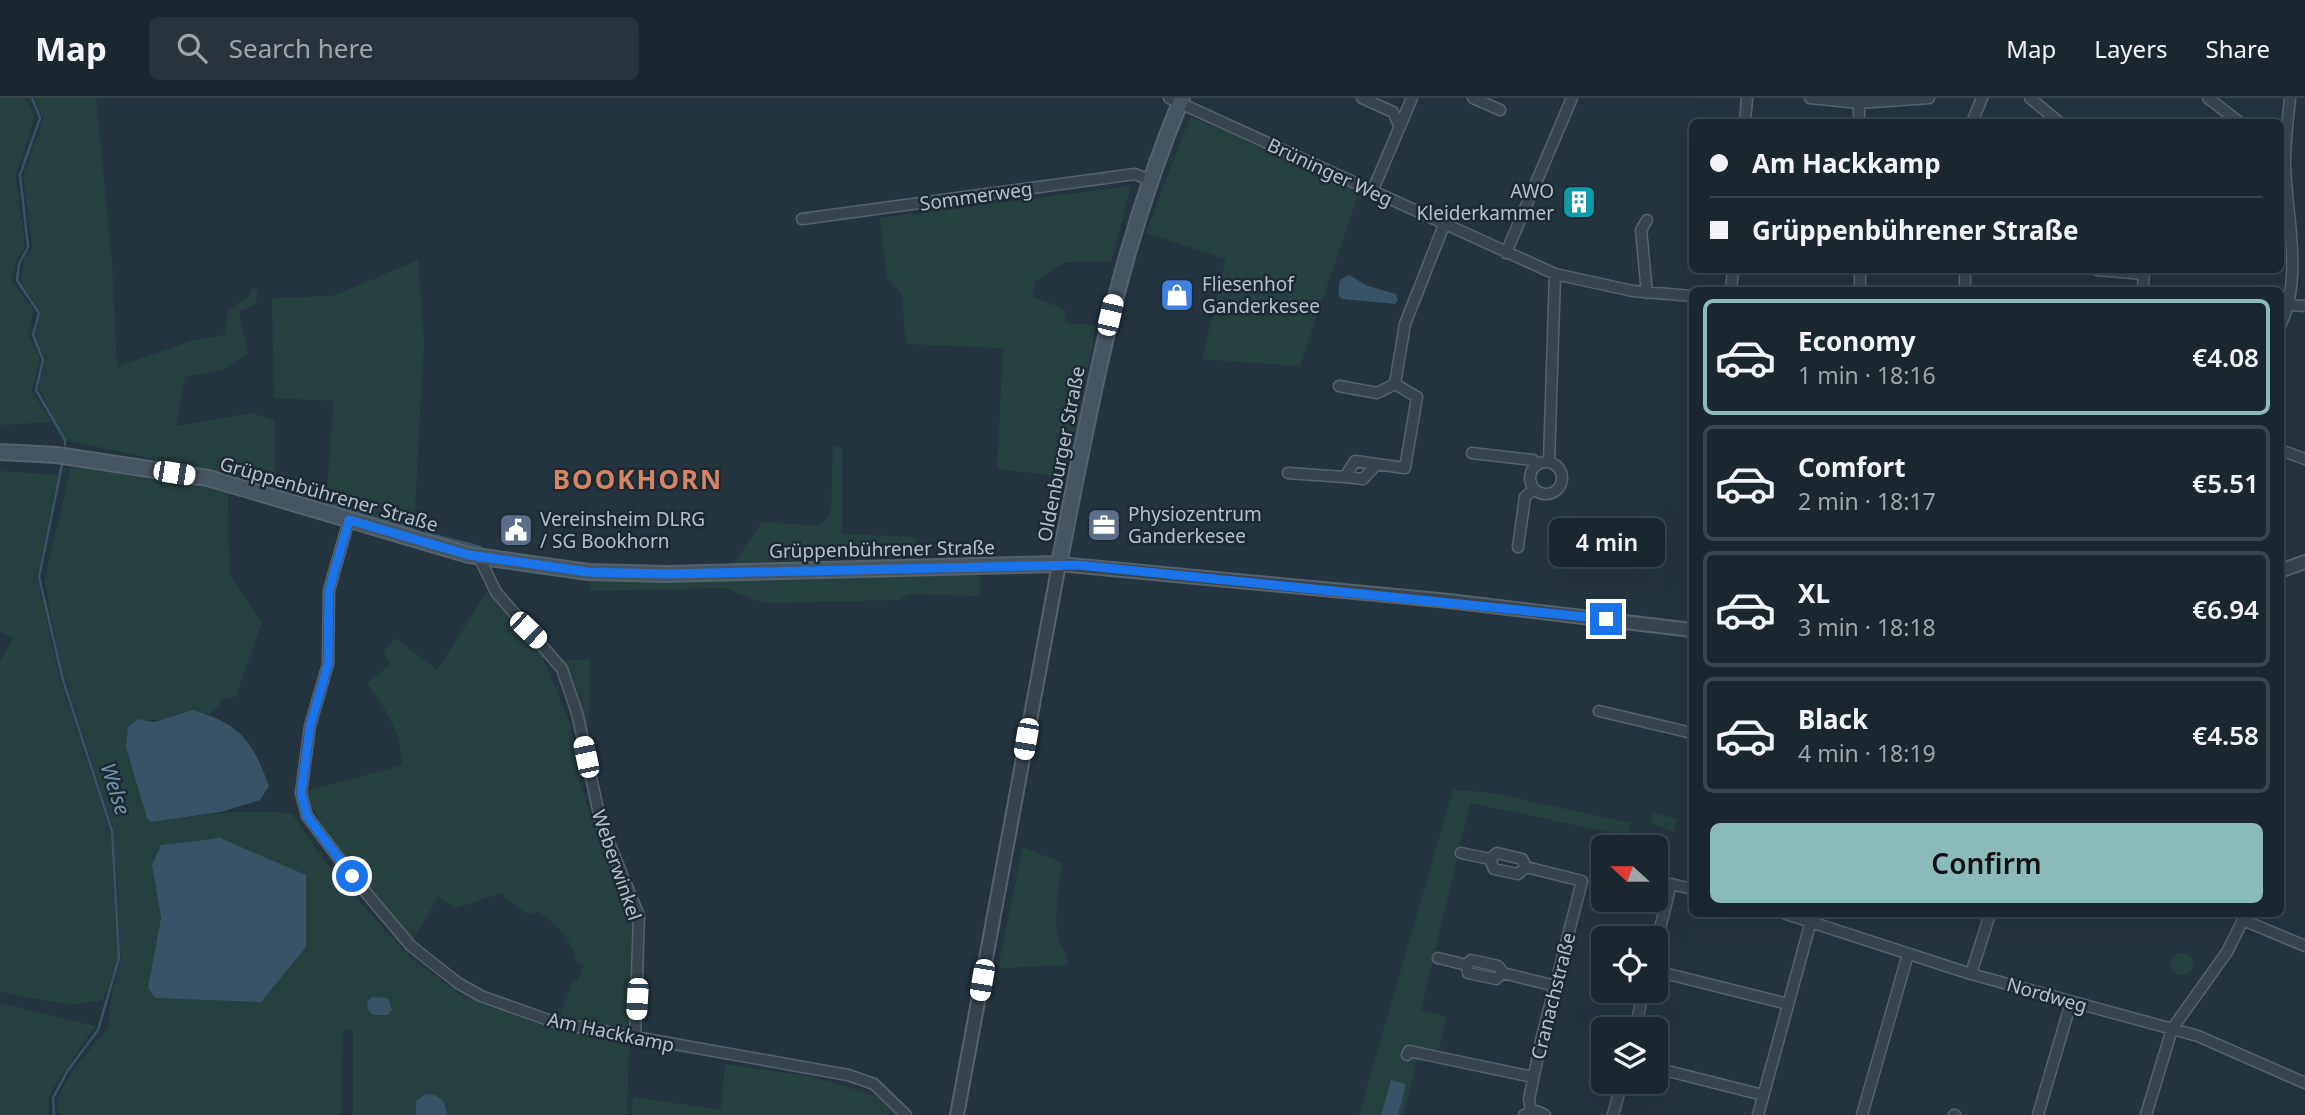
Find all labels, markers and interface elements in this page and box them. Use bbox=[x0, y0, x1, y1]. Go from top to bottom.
search box bbox=[149, 17, 639, 80]
text: Map bbox=[35, 26, 107, 71]
icon: search bbox=[173, 29, 211, 67]
text: Search here bbox=[229, 30, 373, 66]
text: Map bbox=[2006, 32, 2056, 65]
text: Layers bbox=[2094, 32, 2168, 65]
text: Share bbox=[2206, 32, 2270, 65]
street label: Brüninger Weg bbox=[1263, 132, 1397, 212]
text: Am Hackkamp bbox=[1752, 145, 1941, 181]
street label: Sommerweg bbox=[918, 175, 1034, 217]
place label: AWO Kleiderkammer bbox=[1417, 178, 1554, 226]
building icon: AWO Kleiderkammer bbox=[1560, 183, 1598, 221]
text: Grüppenbührener Straße bbox=[1752, 212, 2078, 248]
place label: Fliesenhof Ganderkesee bbox=[1202, 271, 1320, 319]
shop icon: Fliesenhof Ganderkesee bbox=[1158, 276, 1196, 314]
car bbox=[1096, 292, 1125, 338]
text: Economy bbox=[1798, 323, 1916, 359]
icon: car bbox=[1714, 326, 1777, 389]
text: €4.08 bbox=[2192, 339, 2259, 375]
text: 1 min · 18:16 bbox=[1798, 359, 1936, 391]
street label: Oldenburger Straße bbox=[1031, 364, 1091, 544]
text: Comfort bbox=[1798, 449, 1906, 485]
street label: Grüppenbührener Straße bbox=[217, 450, 441, 538]
icon: car bbox=[1714, 452, 1777, 515]
car bbox=[152, 459, 197, 487]
district label: BOOKHORN bbox=[553, 461, 723, 497]
text: €5.51 bbox=[2192, 465, 2259, 501]
text: 2 min · 18:17 bbox=[1798, 485, 1936, 517]
place label: Physiozentrum Ganderkesee bbox=[1128, 501, 1262, 549]
place label: Vereinsheim DLRG / SG Bookhorn bbox=[540, 506, 705, 554]
office icon: Physiozentrum Ganderkesee bbox=[1085, 506, 1123, 544]
public building icon: Vereinsheim DLRG / SG Bookhorn bbox=[497, 511, 535, 549]
callout: 4 min bbox=[1548, 518, 1664, 566]
text: 4 min bbox=[1576, 526, 1638, 558]
street label: Grüppenbührener Straße bbox=[769, 534, 995, 564]
text: XL bbox=[1798, 575, 1830, 611]
icon: car bbox=[1714, 578, 1777, 641]
text: €6.94 bbox=[2192, 591, 2259, 627]
route end bbox=[1590, 603, 1622, 635]
car bbox=[506, 608, 551, 652]
text: 3 min · 18:18 bbox=[1798, 611, 1936, 643]
text: Black bbox=[1798, 701, 1868, 737]
icon: car bbox=[1714, 704, 1777, 767]
car bbox=[1013, 716, 1040, 762]
text: €4.58 bbox=[2192, 717, 2259, 753]
car bbox=[572, 734, 601, 780]
text: 4 min · 18:19 bbox=[1798, 737, 1936, 769]
water label: Welse bbox=[94, 759, 137, 818]
street label: Weberwinkel bbox=[586, 806, 648, 924]
button: Confirm bbox=[1710, 823, 2263, 903]
north arrow bbox=[1591, 835, 1668, 912]
map controls bbox=[1591, 835, 1668, 1094]
route start bbox=[336, 860, 368, 892]
button: locate bbox=[1591, 926, 1668, 1003]
street label: Cranachstraße bbox=[1525, 930, 1581, 1062]
car bbox=[969, 957, 996, 1003]
street label: Nordweg bbox=[2004, 971, 2090, 1019]
car bbox=[626, 977, 649, 1021]
street label: Am Hackkamp bbox=[545, 1006, 677, 1058]
button: layers bbox=[1591, 1017, 1668, 1094]

